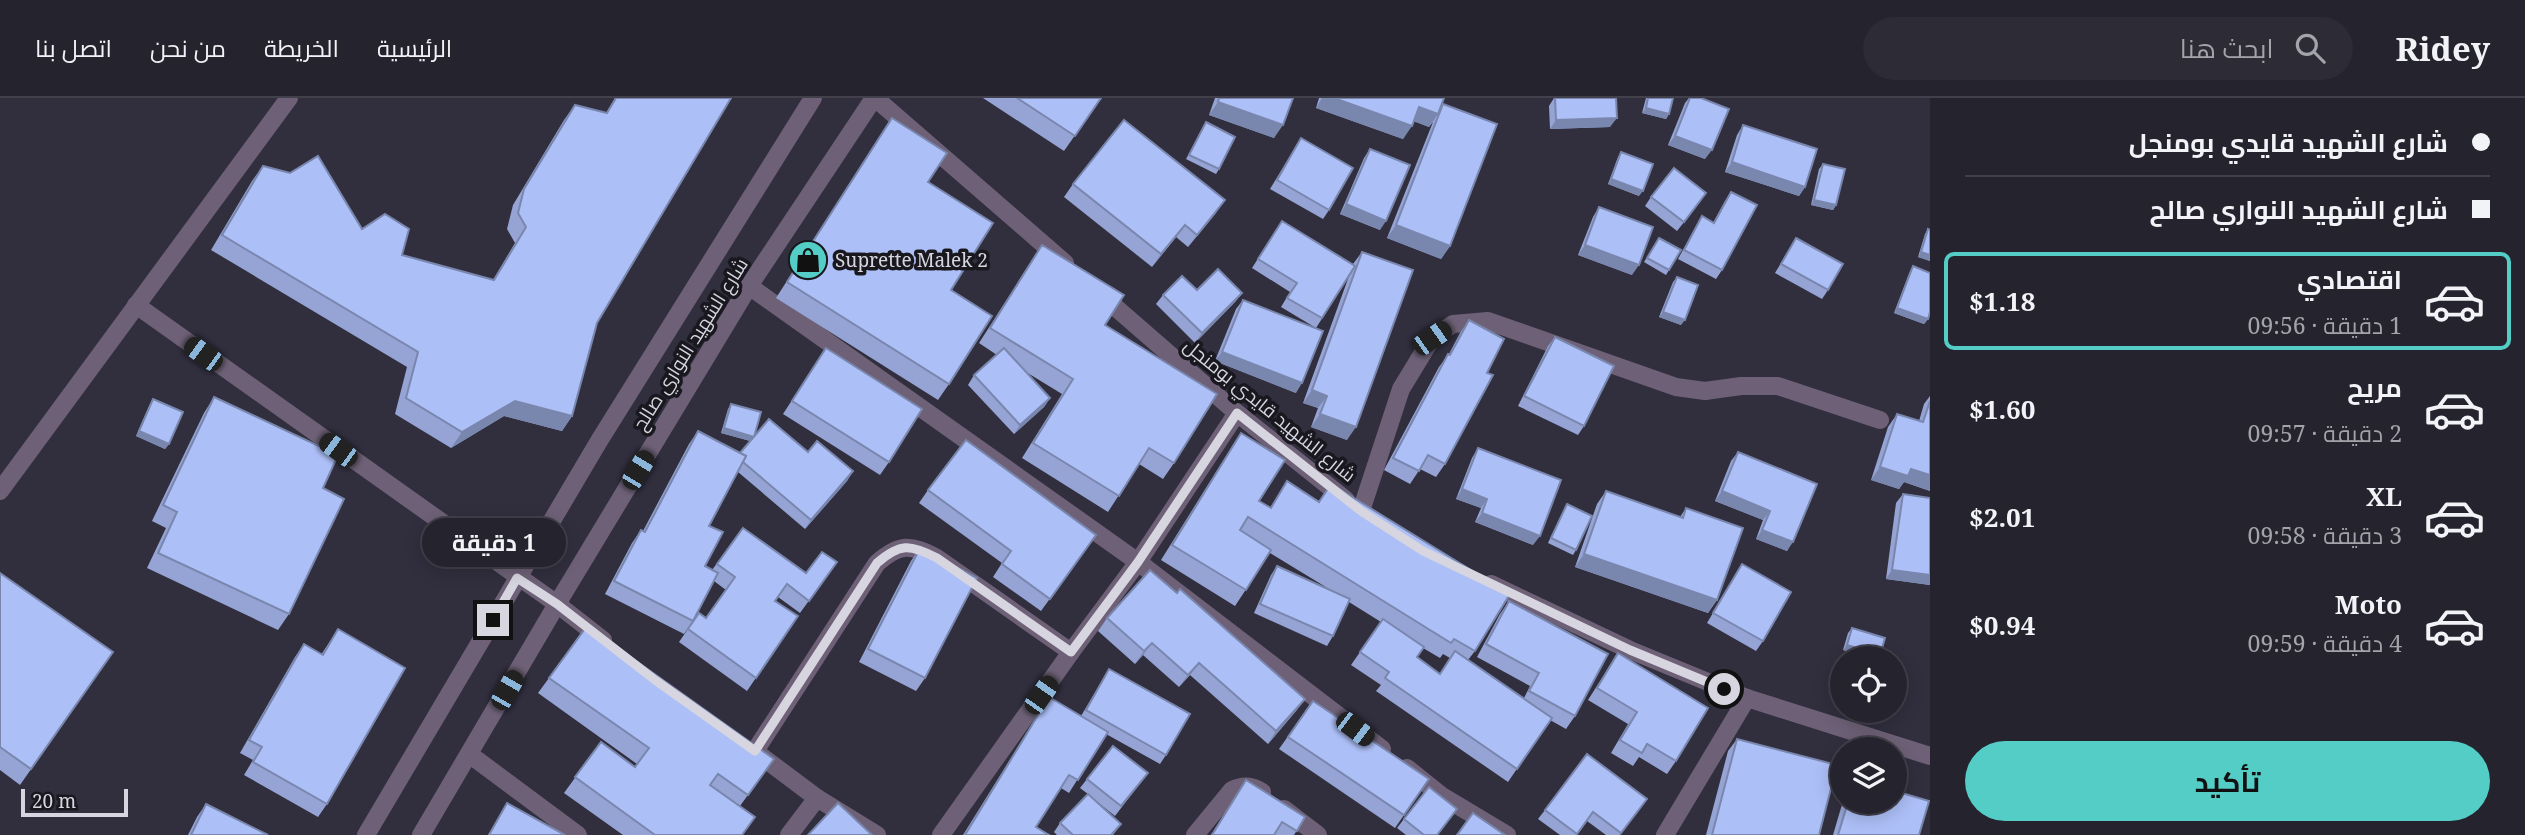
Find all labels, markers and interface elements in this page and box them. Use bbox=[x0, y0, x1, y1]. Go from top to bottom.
search box bbox=[1863, 17, 2353, 80]
text: Ridey bbox=[2395, 26, 2490, 71]
icon: search bbox=[2291, 29, 2329, 67]
text: ابحث هنا bbox=[2180, 30, 2273, 66]
text: اتصل بنا bbox=[35, 31, 112, 64]
text: من نحن bbox=[150, 31, 226, 64]
text: الخريطة bbox=[264, 31, 339, 64]
text: الرئيسية bbox=[377, 31, 452, 64]
text: شارع الشهيد قايدي بومنجل bbox=[2129, 124, 2448, 160]
text: شارع الشهيد النواري صالح bbox=[2149, 191, 2448, 227]
shop icon: Suprette Malek 2 bbox=[787, 239, 829, 281]
place label: Suprette Malek 2 bbox=[835, 247, 988, 273]
street label: شارع الشهيد النواري صالح bbox=[626, 253, 755, 436]
text: اقتصادي bbox=[2297, 261, 2402, 297]
icon: car bbox=[2423, 270, 2486, 333]
text: $1.18 bbox=[1969, 283, 2035, 319]
text: 1 دقيقة · 09:56 bbox=[2248, 309, 2402, 341]
car bbox=[1409, 317, 1456, 359]
street label: شارع الشهيد قايدي بومنجل bbox=[1177, 332, 1362, 489]
car bbox=[180, 333, 227, 375]
text: مريح bbox=[2347, 369, 2402, 405]
icon: car bbox=[2423, 378, 2486, 441]
text: $1.60 bbox=[1969, 391, 2035, 427]
text: 2 دقيقة · 09:57 bbox=[2248, 417, 2402, 449]
car bbox=[315, 429, 362, 471]
car bbox=[619, 447, 658, 493]
text: XL bbox=[2366, 478, 2402, 514]
icon: car bbox=[2423, 486, 2486, 549]
text: $2.01 bbox=[1969, 499, 2035, 535]
callout: 1 دقيقة bbox=[421, 518, 565, 568]
text: 3 دقيقة · 09:58 bbox=[2248, 519, 2402, 551]
text: 1 دقيقة bbox=[452, 526, 536, 558]
text: Moto bbox=[2335, 586, 2402, 622]
icon: car bbox=[2423, 594, 2486, 657]
route end bbox=[477, 604, 509, 636]
text: $0.94 bbox=[1969, 607, 2035, 643]
text: 4 دقيقة · 09:59 bbox=[2248, 627, 2402, 659]
map controls bbox=[1830, 646, 1907, 814]
button: locate bbox=[1830, 646, 1907, 723]
car bbox=[488, 667, 527, 713]
car bbox=[1021, 672, 1062, 718]
route start bbox=[1708, 673, 1740, 705]
car bbox=[1332, 708, 1379, 750]
button: layers bbox=[1830, 737, 1907, 814]
button: تأكيد bbox=[1965, 741, 2490, 821]
scale bar bbox=[21, 786, 128, 818]
text: 20 m bbox=[32, 788, 76, 814]

